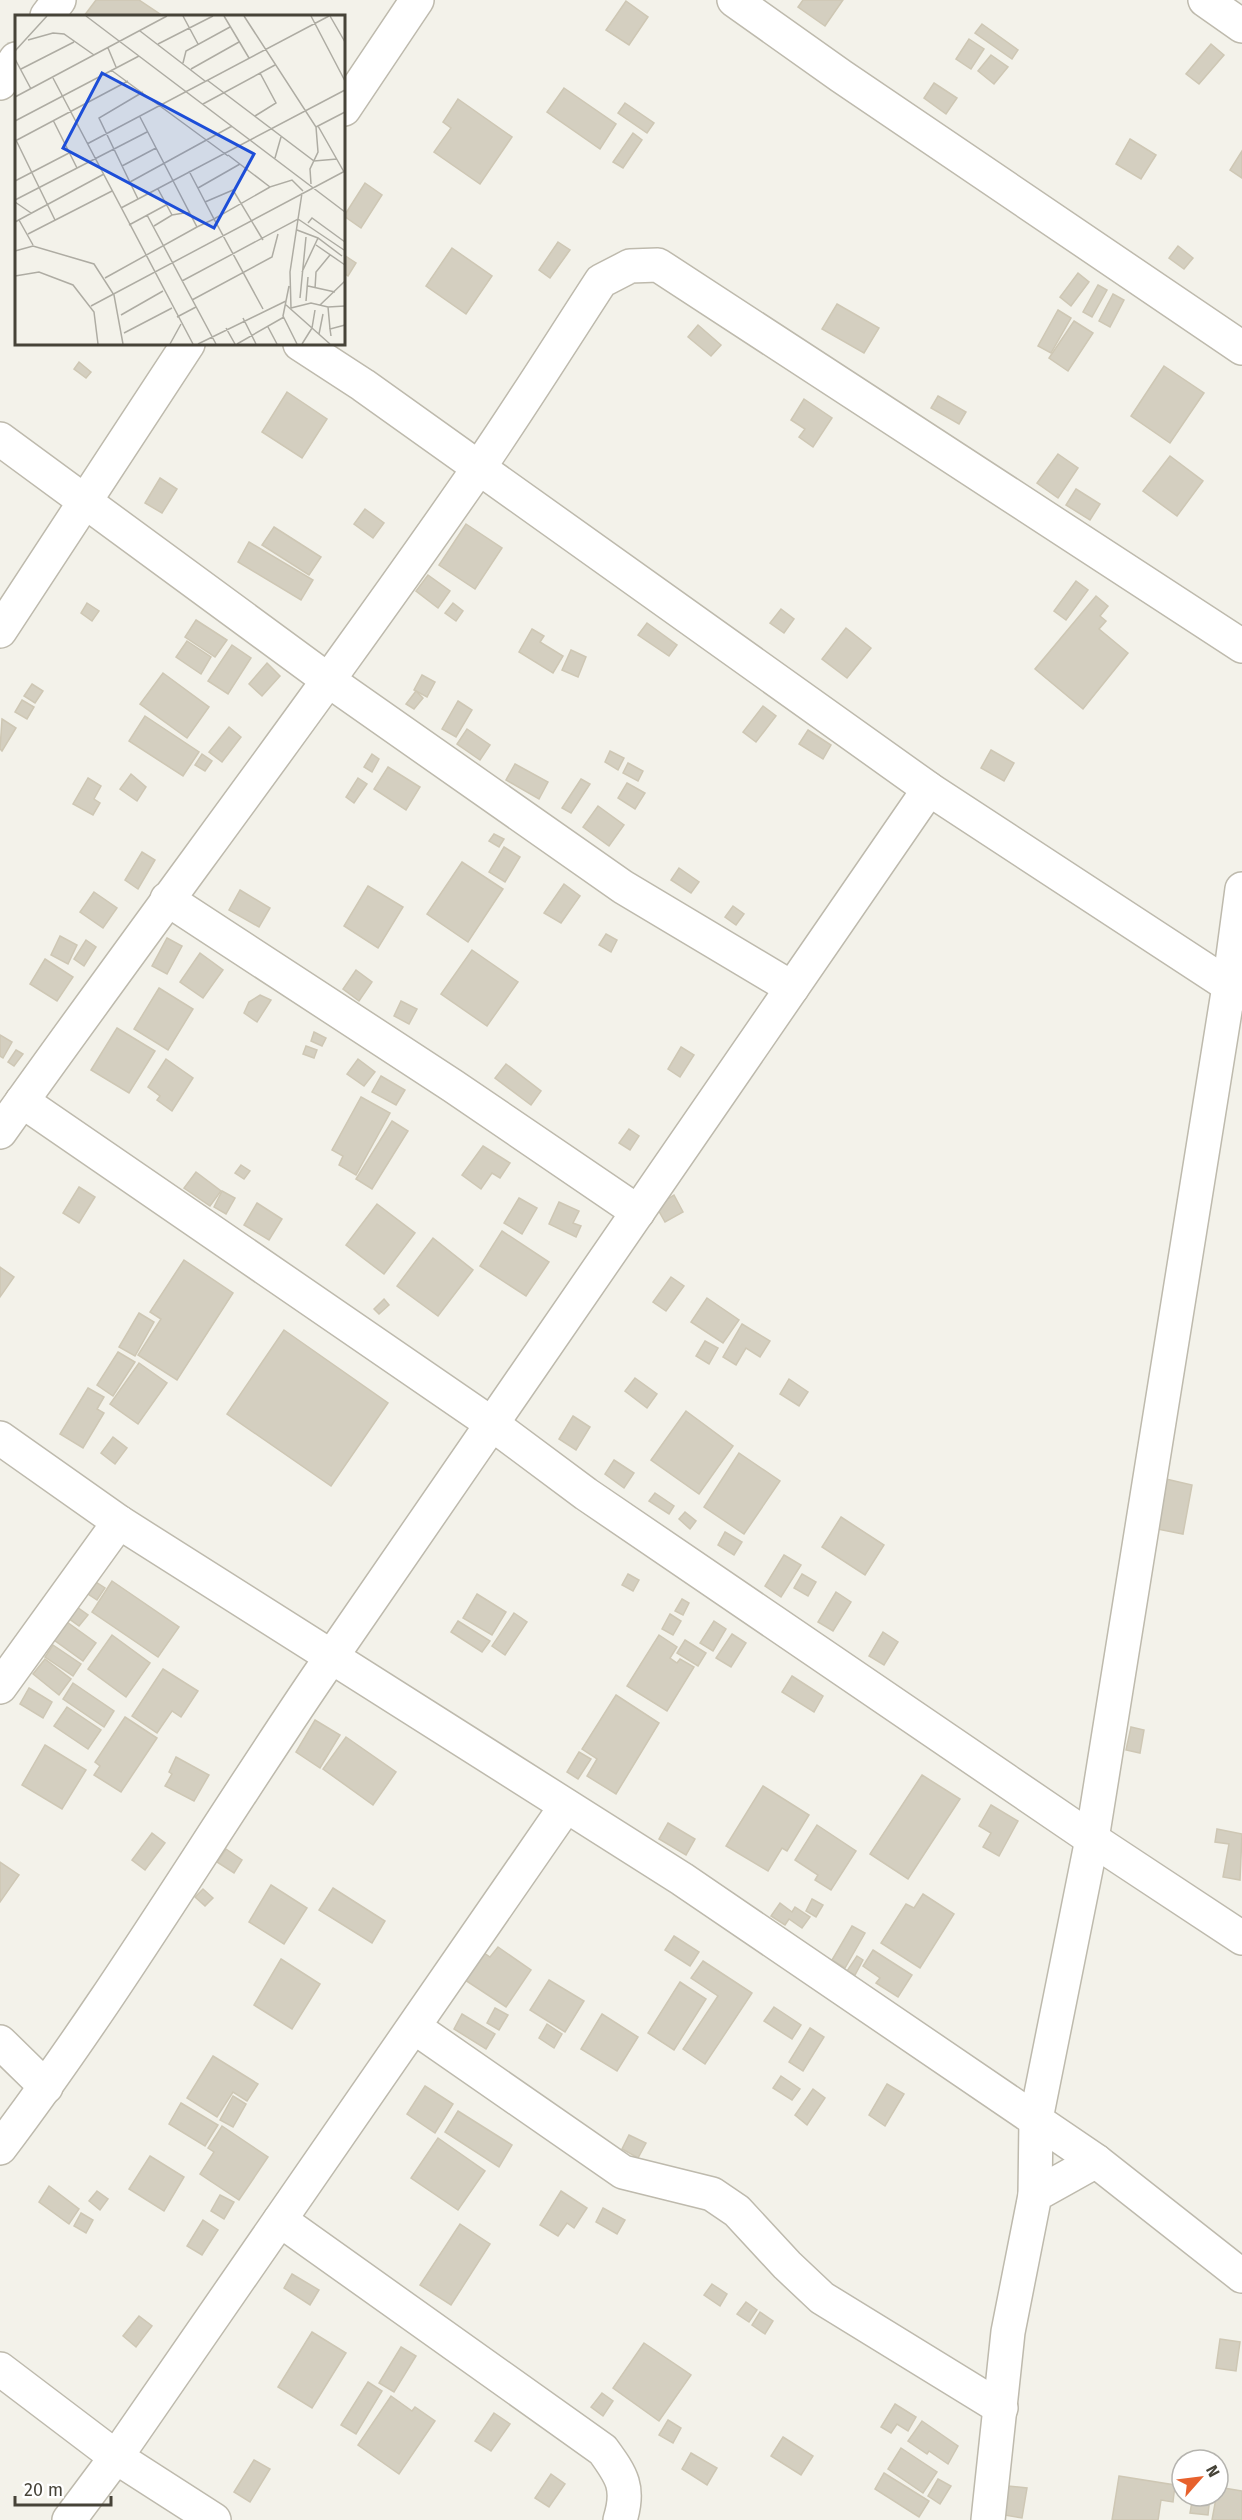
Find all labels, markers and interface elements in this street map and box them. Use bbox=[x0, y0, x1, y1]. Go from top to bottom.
inset map bbox=[15, 15, 345, 345]
north arrow bbox=[1170, 2448, 1230, 2508]
text: N bbox=[1202, 2462, 1224, 2480]
scale bar bbox=[15, 2469, 111, 2507]
text: 20 m bbox=[24, 2479, 63, 2501]

